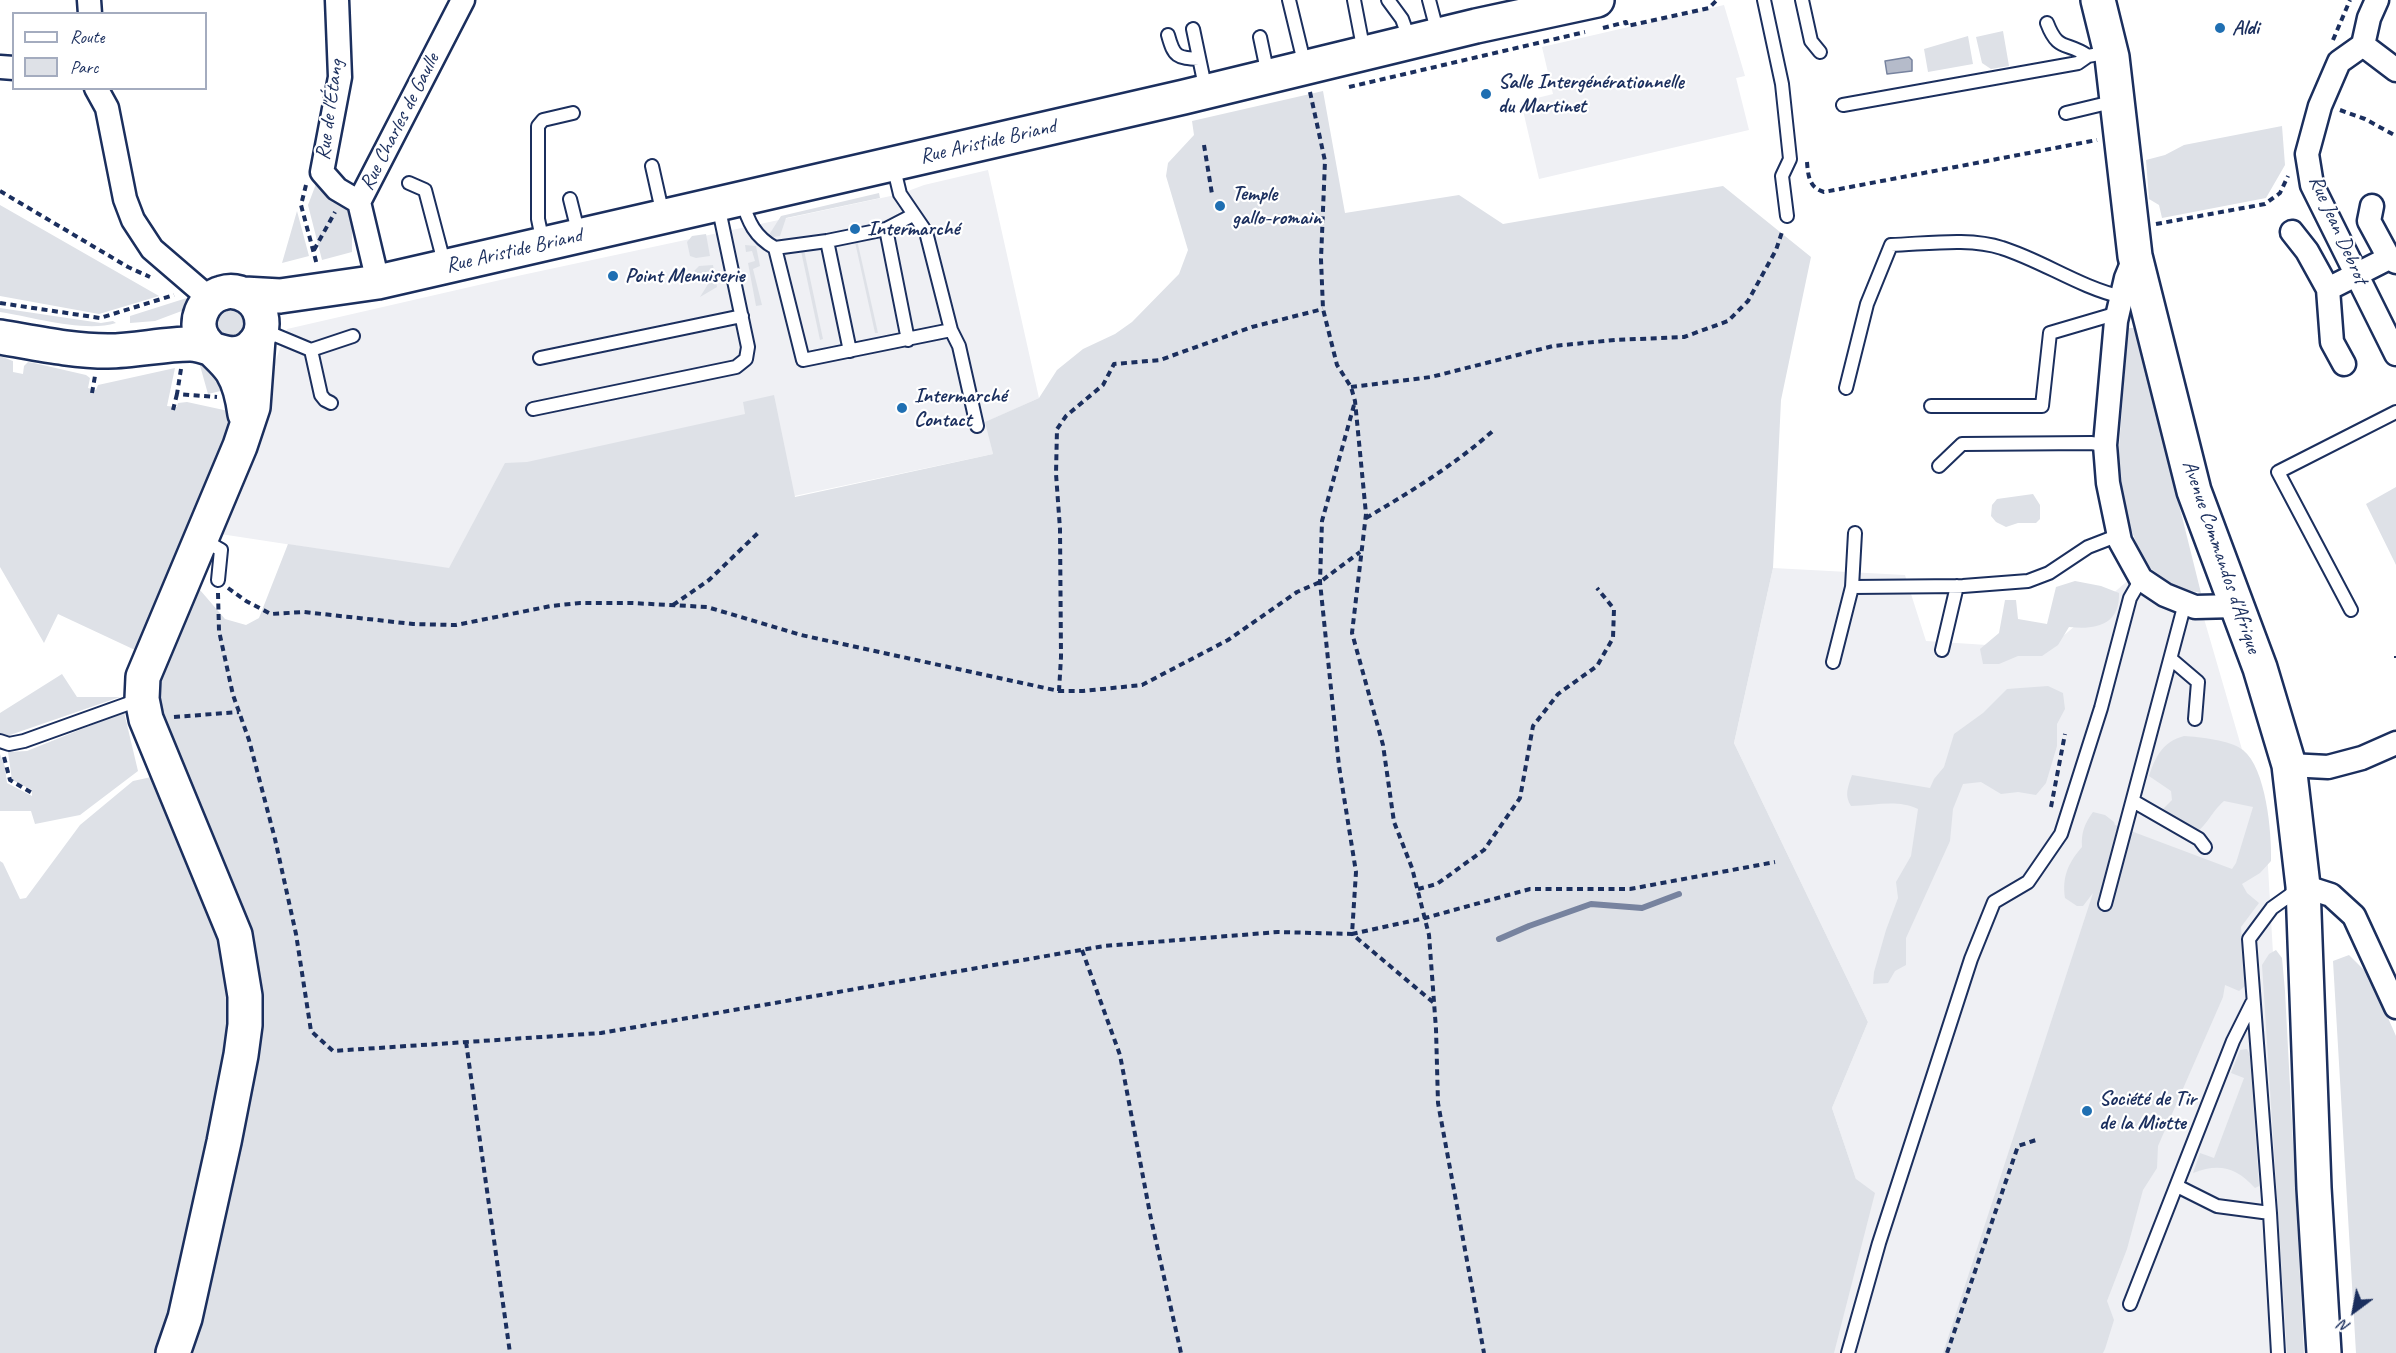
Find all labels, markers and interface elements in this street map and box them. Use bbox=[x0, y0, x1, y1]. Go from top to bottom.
legend bbox=[12, 12, 207, 90]
place label: Aldi bbox=[2232, 15, 2259, 41]
marker: Aldi bbox=[2213, 21, 2227, 35]
text: Route bbox=[70, 26, 104, 48]
street label: Rue Charles de Gaulle bbox=[355, 49, 445, 195]
text: Parc bbox=[70, 56, 98, 78]
street label: Rue de l'Étang bbox=[310, 58, 350, 162]
place label: Salle Intergénérationnelle du Martinet bbox=[1498, 69, 1684, 119]
marker: Salle Intergénérationnelle du Martinet bbox=[1479, 87, 1493, 101]
street label: Rue Aristide Briand bbox=[917, 114, 1059, 170]
street label: Rue Jean Debrot bbox=[2303, 172, 2373, 288]
place label: Temple gallo-romain bbox=[1232, 181, 1321, 231]
marker: Temple gallo-romain bbox=[1213, 199, 1227, 213]
place label: Intermarché bbox=[867, 216, 959, 242]
marker: Intermarché bbox=[848, 222, 862, 236]
street label: Rue Aristide Briand bbox=[443, 223, 585, 279]
place label: Point Menuiserie bbox=[625, 263, 744, 289]
marker: Point Menuiserie bbox=[606, 269, 620, 283]
place label: Intermarché Contact bbox=[914, 383, 1006, 433]
marker: Intermarché Contact bbox=[895, 401, 909, 415]
street label: Avenue Commandos d'Afrique bbox=[2176, 457, 2266, 657]
place label: Société de Tir de la Miotte bbox=[2099, 1086, 2196, 1136]
marker: Société de Tir de la Miotte bbox=[2080, 1104, 2094, 1118]
north arrow bbox=[2324, 1281, 2384, 1341]
text: N bbox=[2335, 1315, 2354, 1337]

